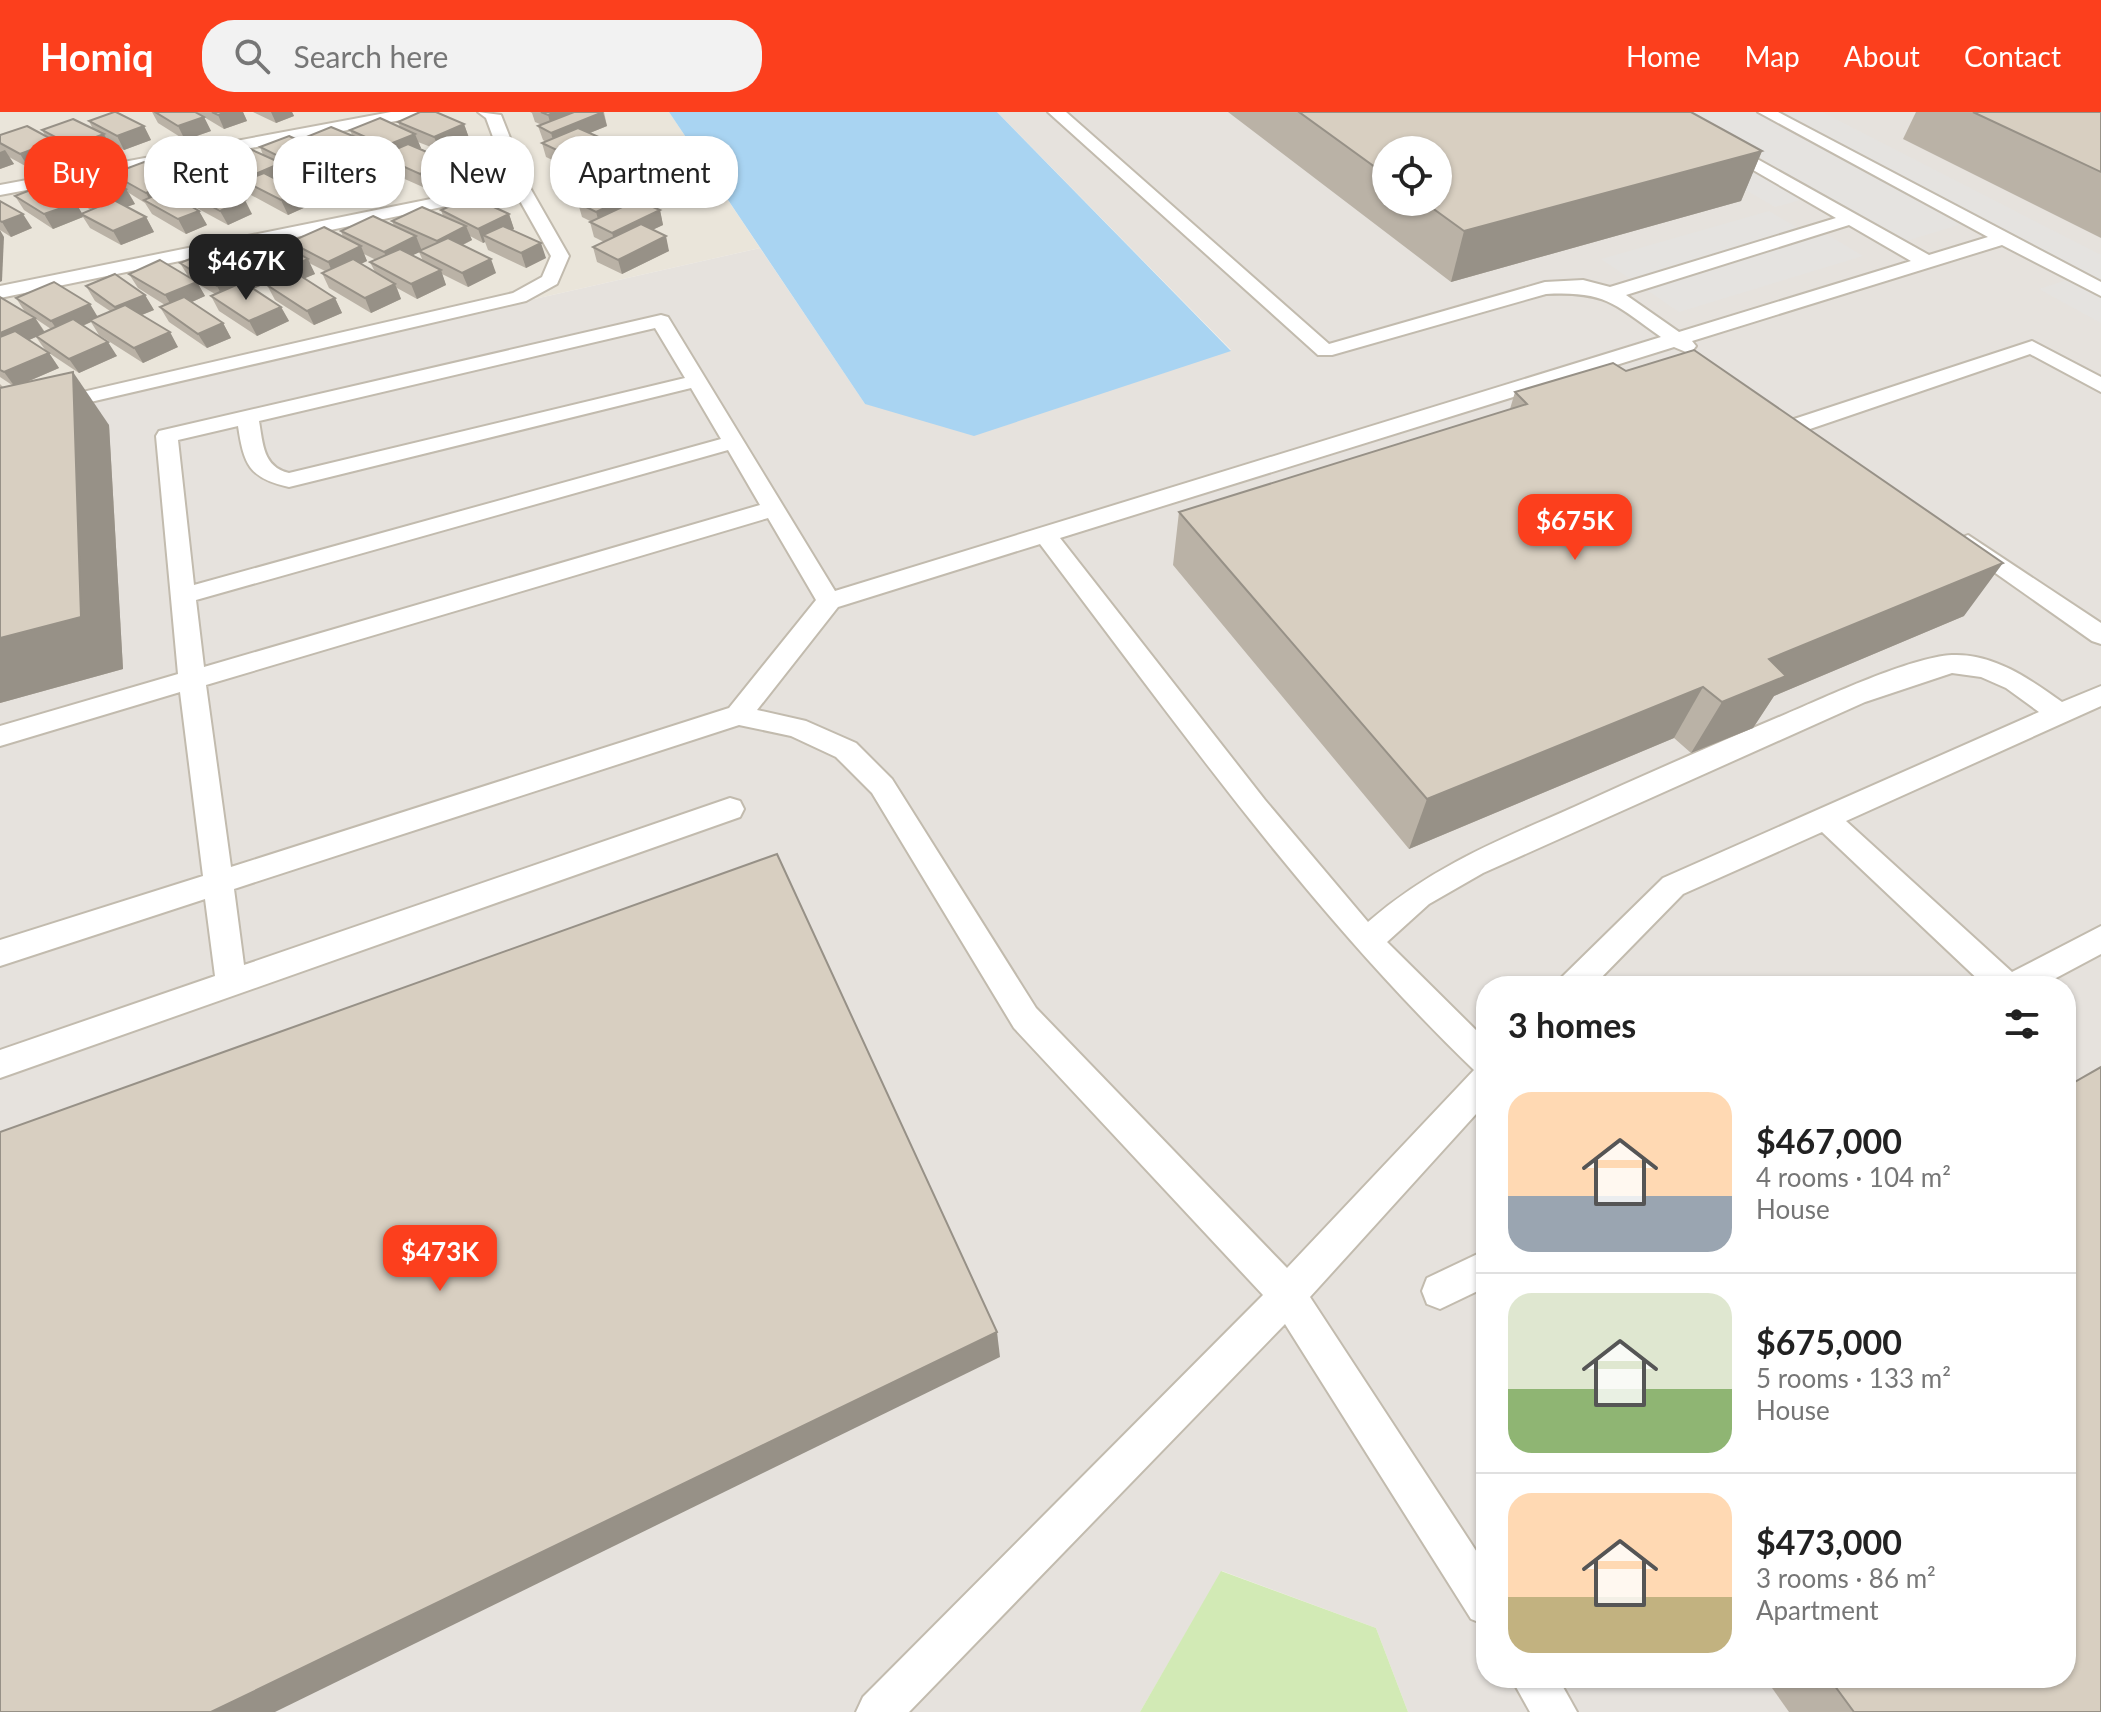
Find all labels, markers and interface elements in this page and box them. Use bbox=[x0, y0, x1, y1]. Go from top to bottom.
search box bbox=[202, 20, 762, 92]
text: Homiq bbox=[40, 33, 154, 79]
icon: search bbox=[230, 34, 274, 78]
text: Search here bbox=[294, 38, 448, 74]
text: Home bbox=[1626, 39, 1701, 73]
text: Map bbox=[1745, 39, 1800, 73]
text: About bbox=[1844, 39, 1920, 73]
text: Contact bbox=[1964, 39, 2061, 73]
chip: Buy bbox=[24, 136, 128, 208]
chip: Rent bbox=[144, 136, 257, 208]
chip: Filters bbox=[273, 136, 405, 208]
chip: New bbox=[421, 136, 534, 208]
chip: Apartment bbox=[550, 136, 738, 208]
map controls bbox=[1372, 136, 1452, 216]
button: locate bbox=[1372, 136, 1452, 216]
pin: $467K bbox=[190, 234, 302, 302]
text: $467K bbox=[207, 244, 285, 276]
pin: $675K bbox=[1519, 494, 1631, 562]
text: $675K bbox=[1536, 504, 1614, 536]
icon: filters bbox=[2000, 1002, 2044, 1046]
text: 3 homes bbox=[1508, 1004, 1636, 1045]
text: $467,000 bbox=[1756, 1120, 1902, 1161]
icon: home bbox=[1572, 1124, 1668, 1220]
text: 4 rooms · 104 m² bbox=[1756, 1161, 1951, 1193]
text: House bbox=[1756, 1193, 1830, 1225]
pin: $473K bbox=[384, 1225, 496, 1293]
text: $473K bbox=[401, 1235, 479, 1267]
text: $675,000 bbox=[1756, 1321, 1902, 1362]
icon: home bbox=[1572, 1325, 1668, 1421]
text: 5 rooms · 133 m² bbox=[1756, 1362, 1951, 1394]
text: House bbox=[1756, 1394, 1830, 1426]
text: $473,000 bbox=[1756, 1521, 1902, 1562]
icon: home bbox=[1572, 1525, 1668, 1621]
text: 3 rooms · 86 m² bbox=[1756, 1562, 1936, 1594]
text: Apartment bbox=[1756, 1594, 1879, 1626]

